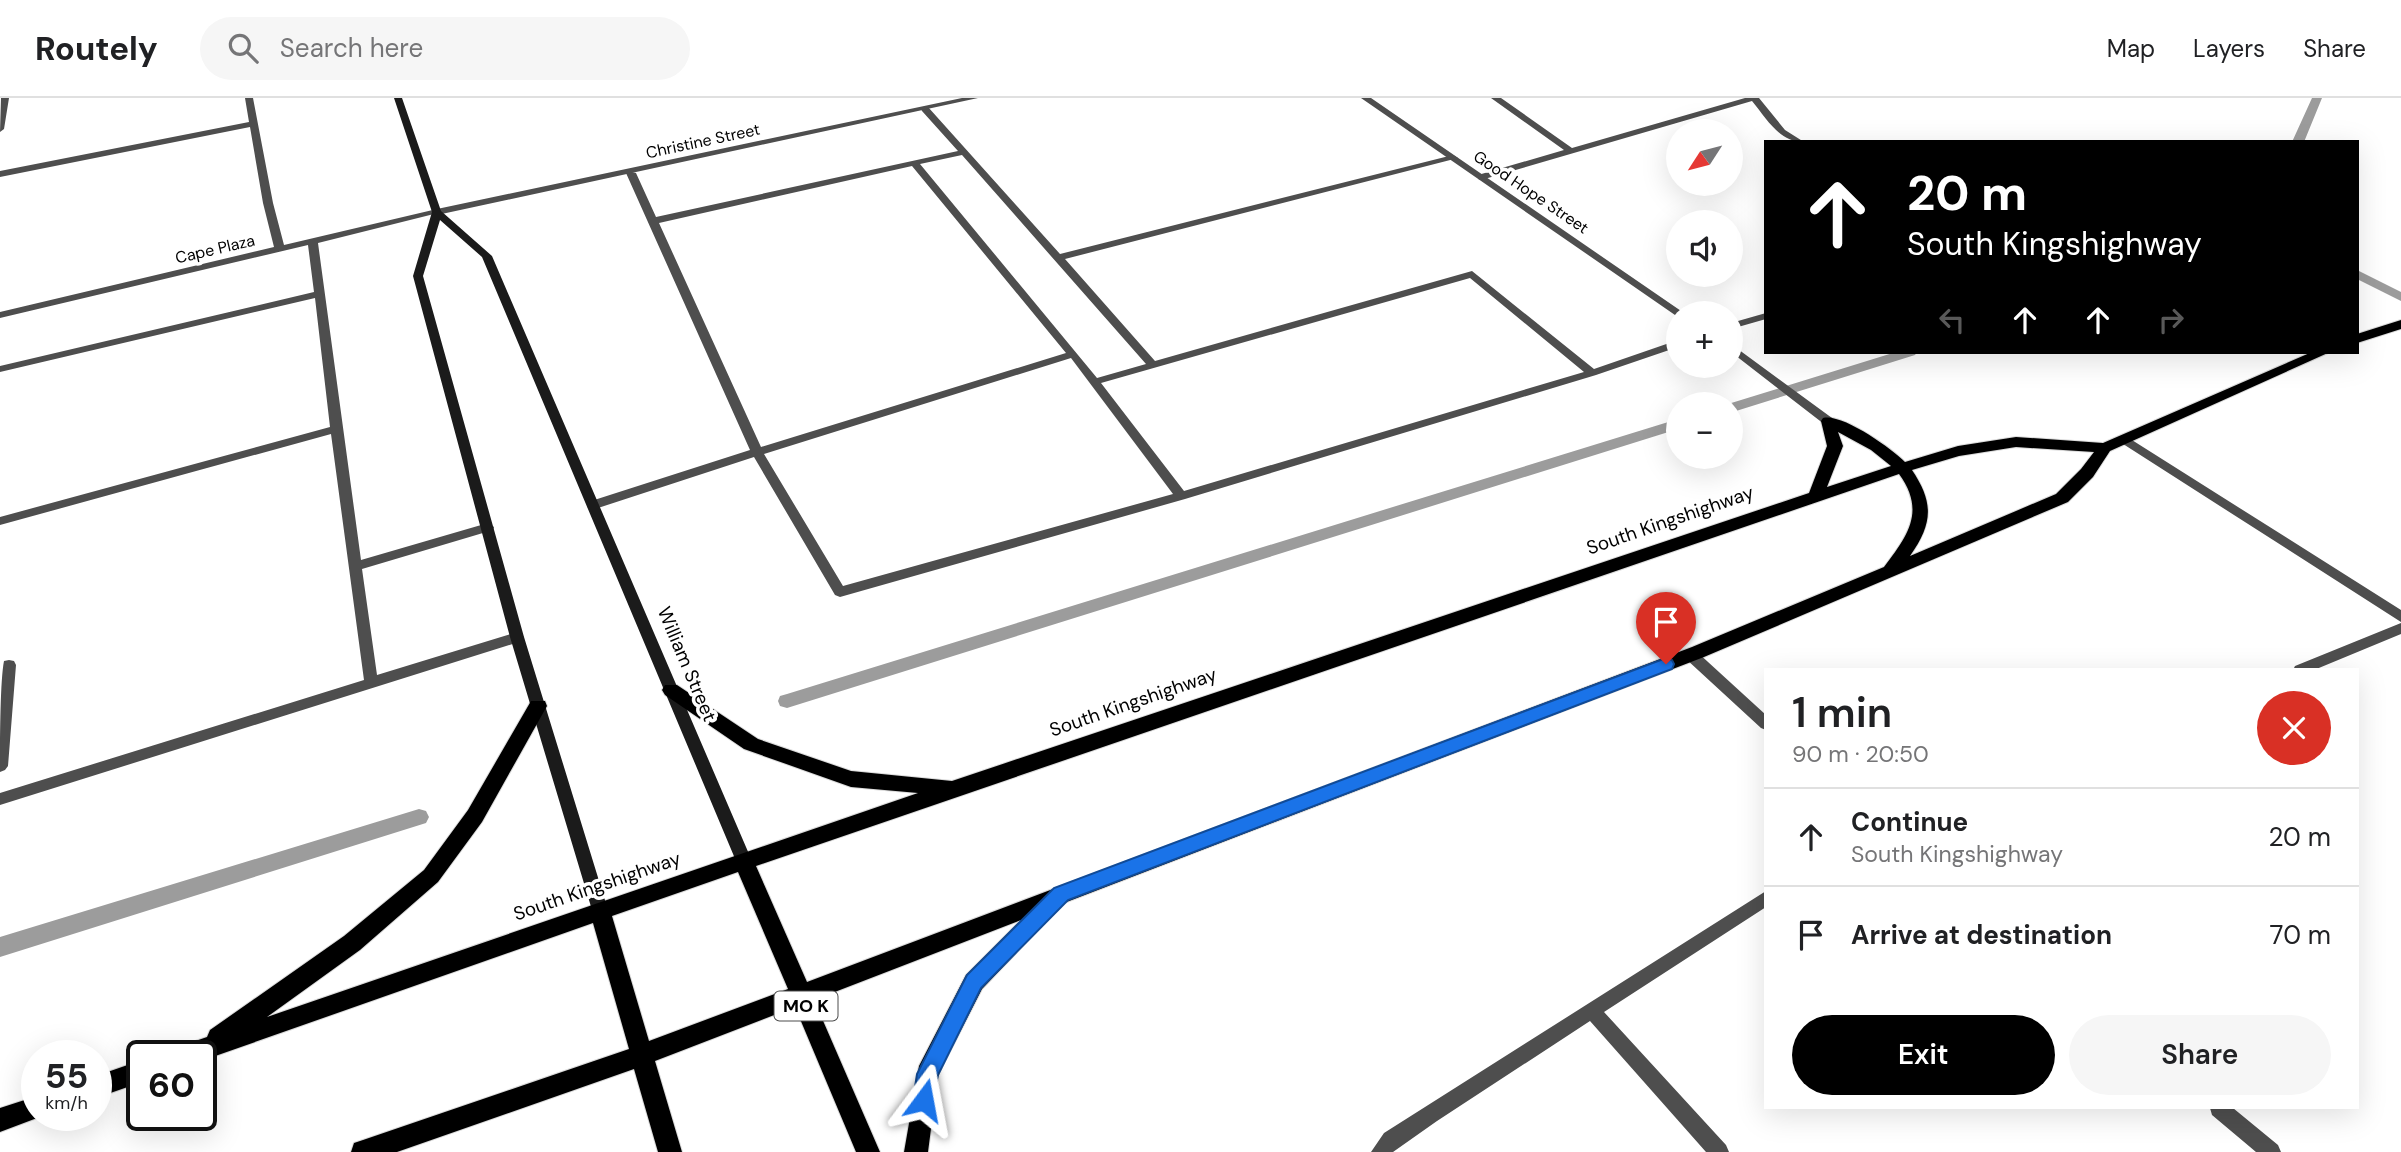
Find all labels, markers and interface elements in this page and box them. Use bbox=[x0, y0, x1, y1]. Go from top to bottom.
search box bbox=[200, 17, 690, 80]
text: Routely bbox=[35, 27, 158, 70]
icon: search bbox=[224, 29, 262, 67]
text: Search here bbox=[280, 31, 423, 65]
text: Map bbox=[2107, 33, 2155, 64]
text: Layers bbox=[2193, 33, 2265, 64]
text: Share bbox=[2303, 33, 2366, 64]
street label: Christine Street bbox=[644, 119, 762, 163]
north arrow bbox=[1666, 119, 1743, 196]
map controls bbox=[1666, 119, 1743, 469]
street label: Good Hope Street bbox=[1469, 146, 1593, 238]
text: 20 m bbox=[1907, 161, 2027, 225]
icon: ahead bbox=[1792, 168, 1883, 259]
button: sound bbox=[1666, 210, 1743, 287]
text: South Kingshighway bbox=[1907, 223, 2202, 265]
street label: Cape Plaza bbox=[173, 230, 257, 268]
button: + bbox=[1666, 301, 1743, 378]
icon: left bbox=[1933, 301, 1971, 339]
icon: ahead bbox=[2006, 301, 2044, 339]
icon: ahead bbox=[2079, 301, 2117, 339]
icon: right bbox=[2152, 301, 2190, 339]
button: − bbox=[1666, 392, 1743, 469]
street label: South Kingshighway bbox=[1583, 480, 1757, 560]
pin bbox=[1636, 592, 1696, 664]
street label: William Street bbox=[652, 603, 722, 725]
icon: arrive bbox=[1647, 603, 1685, 641]
street label: South Kingshighway bbox=[1046, 662, 1220, 742]
text: 1 min bbox=[1792, 685, 1892, 740]
button: close bbox=[2257, 691, 2331, 765]
text: 90 m · 20:50 bbox=[1792, 739, 1929, 769]
text: Continue bbox=[1851, 805, 1968, 839]
icon: ahead bbox=[1792, 818, 1830, 856]
text: 20 m bbox=[2268, 820, 2331, 854]
text: South Kingshighway bbox=[1851, 839, 2063, 869]
street label: South Kingshighway bbox=[510, 846, 684, 926]
icon: arrive bbox=[1792, 916, 1830, 954]
text: Arrive at destination bbox=[1851, 918, 2112, 952]
text: 70 m bbox=[2270, 918, 2331, 952]
road number: MO K bbox=[774, 992, 838, 1021]
button: Exit bbox=[1792, 1015, 2055, 1095]
button: Share bbox=[2069, 1015, 2331, 1095]
speed limit sign: 60 bbox=[126, 1040, 217, 1131]
text: 55 bbox=[45, 1053, 88, 1099]
position arrow bbox=[887, 1063, 961, 1137]
text: km/h bbox=[45, 1091, 88, 1115]

